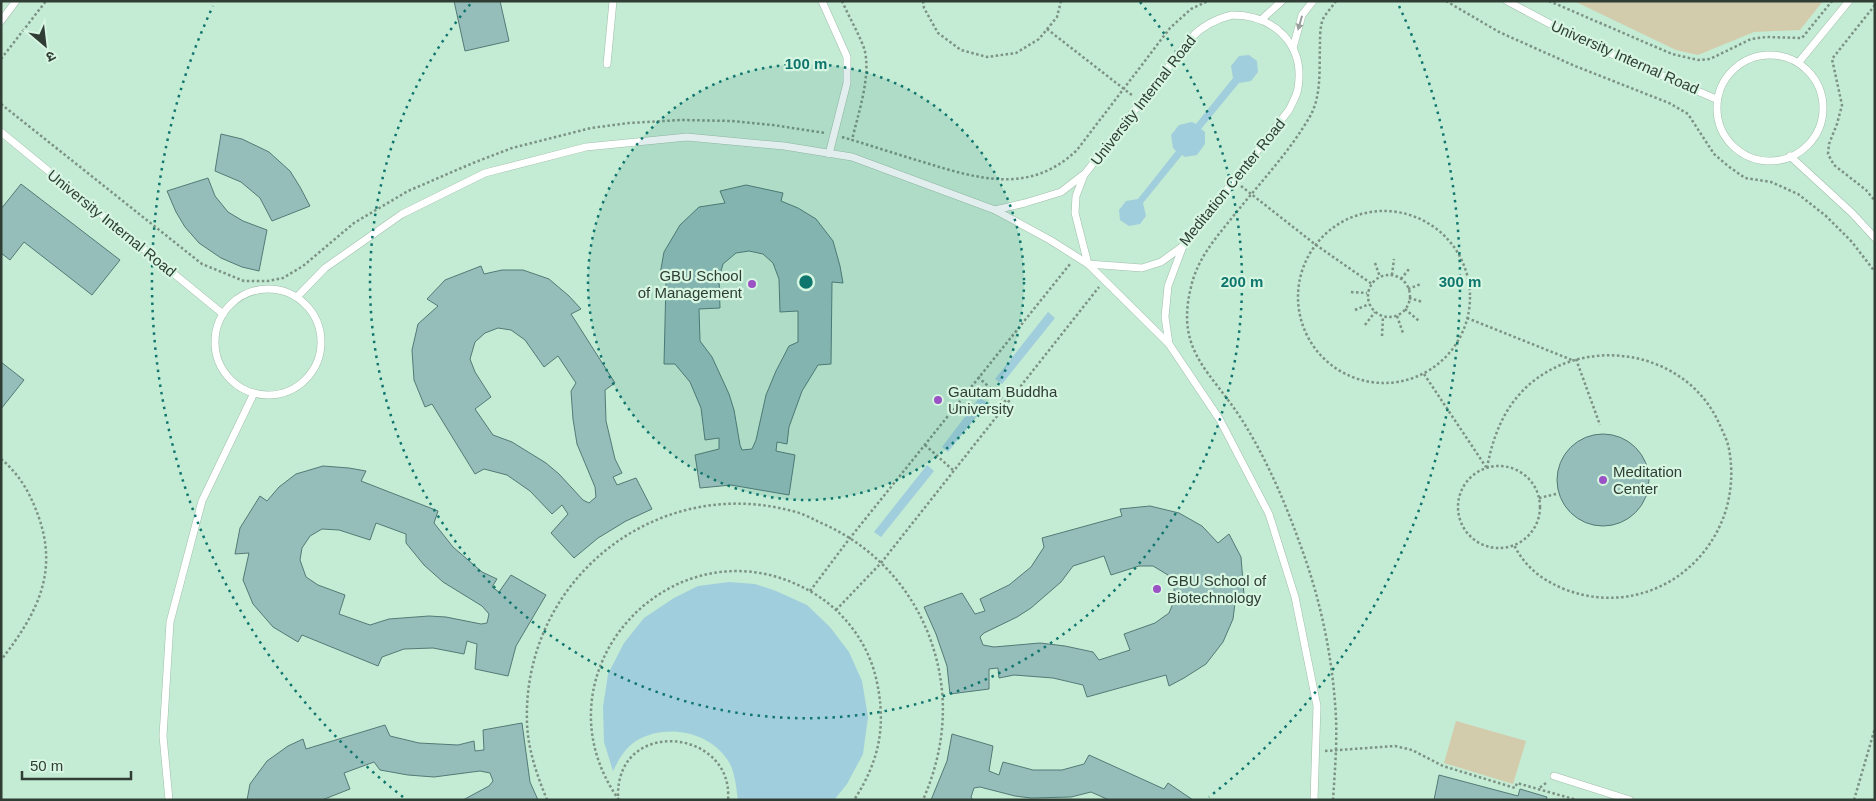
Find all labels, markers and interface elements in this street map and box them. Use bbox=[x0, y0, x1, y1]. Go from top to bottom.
one-way arrow bbox=[1295, 16, 1303, 31]
street label: University Internal Road bbox=[1548, 17, 1702, 97]
north arrow bbox=[20, 20, 70, 70]
street label: University Internal Road bbox=[1087, 32, 1199, 168]
text: उ bbox=[43, 47, 58, 66]
text: 100 m bbox=[785, 55, 827, 72]
street label: Meditation Center Road bbox=[1176, 115, 1288, 249]
street label: University Internal Road bbox=[44, 166, 180, 280]
place label: GBU School of Management bbox=[638, 267, 743, 301]
centre of rings bbox=[797, 273, 815, 291]
text: 200 m bbox=[1221, 273, 1263, 290]
text: 300 m bbox=[1439, 273, 1481, 290]
marker: GBU School of Management bbox=[746, 278, 758, 290]
place label: Gautam Buddha University bbox=[948, 383, 1058, 417]
marker: Gautam Buddha University bbox=[932, 394, 944, 406]
place label: Meditation Center bbox=[1613, 463, 1682, 497]
marker: Meditation Center bbox=[1597, 474, 1609, 486]
place label: GBU School of Biotechnology bbox=[1167, 572, 1267, 606]
marker: GBU School of Biotechnology bbox=[1151, 583, 1163, 595]
scale bar bbox=[22, 748, 131, 780]
text: 50 m bbox=[30, 757, 63, 774]

